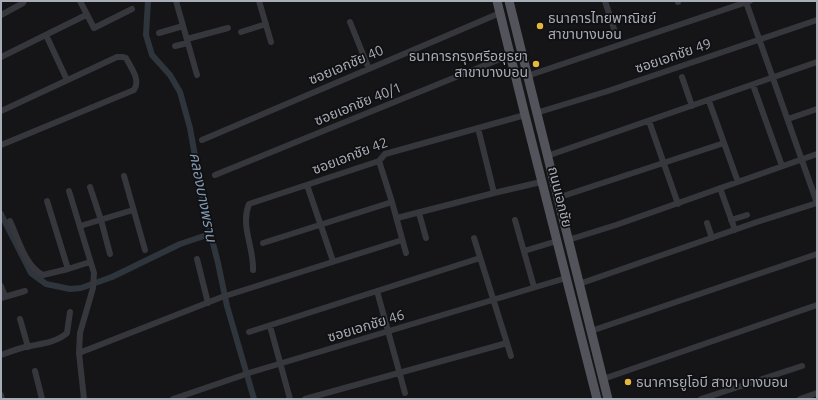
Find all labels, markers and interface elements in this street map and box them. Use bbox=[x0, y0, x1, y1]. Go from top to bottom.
place label: ธนาคารไทยพาณิชย์ สาขาบางบอน bbox=[548, 10, 656, 42]
marker: ธนาคารไทยพาณิชย์ สาขาบางบอน bbox=[535, 21, 545, 31]
street label: ซอยเอกชัย 49 bbox=[633, 35, 713, 77]
street label: ซอยเอกชัย 40 bbox=[306, 42, 386, 88]
place label: ธนาคารกรุงศรีอยุธยา สาขาบางบอน bbox=[409, 48, 528, 80]
marker: ธนาคารกรุงศรีอยุธยา สาขาบางบอน bbox=[531, 59, 541, 69]
street label: ซอยเอกชัย 40/1 bbox=[312, 79, 404, 129]
street label: ซอยเอกชัย 42 bbox=[310, 134, 390, 178]
water label: คลองบางพราน bbox=[186, 151, 220, 243]
street label: ถนนเอกชัย bbox=[544, 165, 576, 229]
street label: ซอยเอกชัย 46 bbox=[325, 306, 407, 346]
place label: ธนาคารยูโอบี สาขา บางบอน bbox=[636, 374, 788, 390]
marker: ธนาคารยูโอบี สาขา บางบอน bbox=[623, 377, 633, 387]

